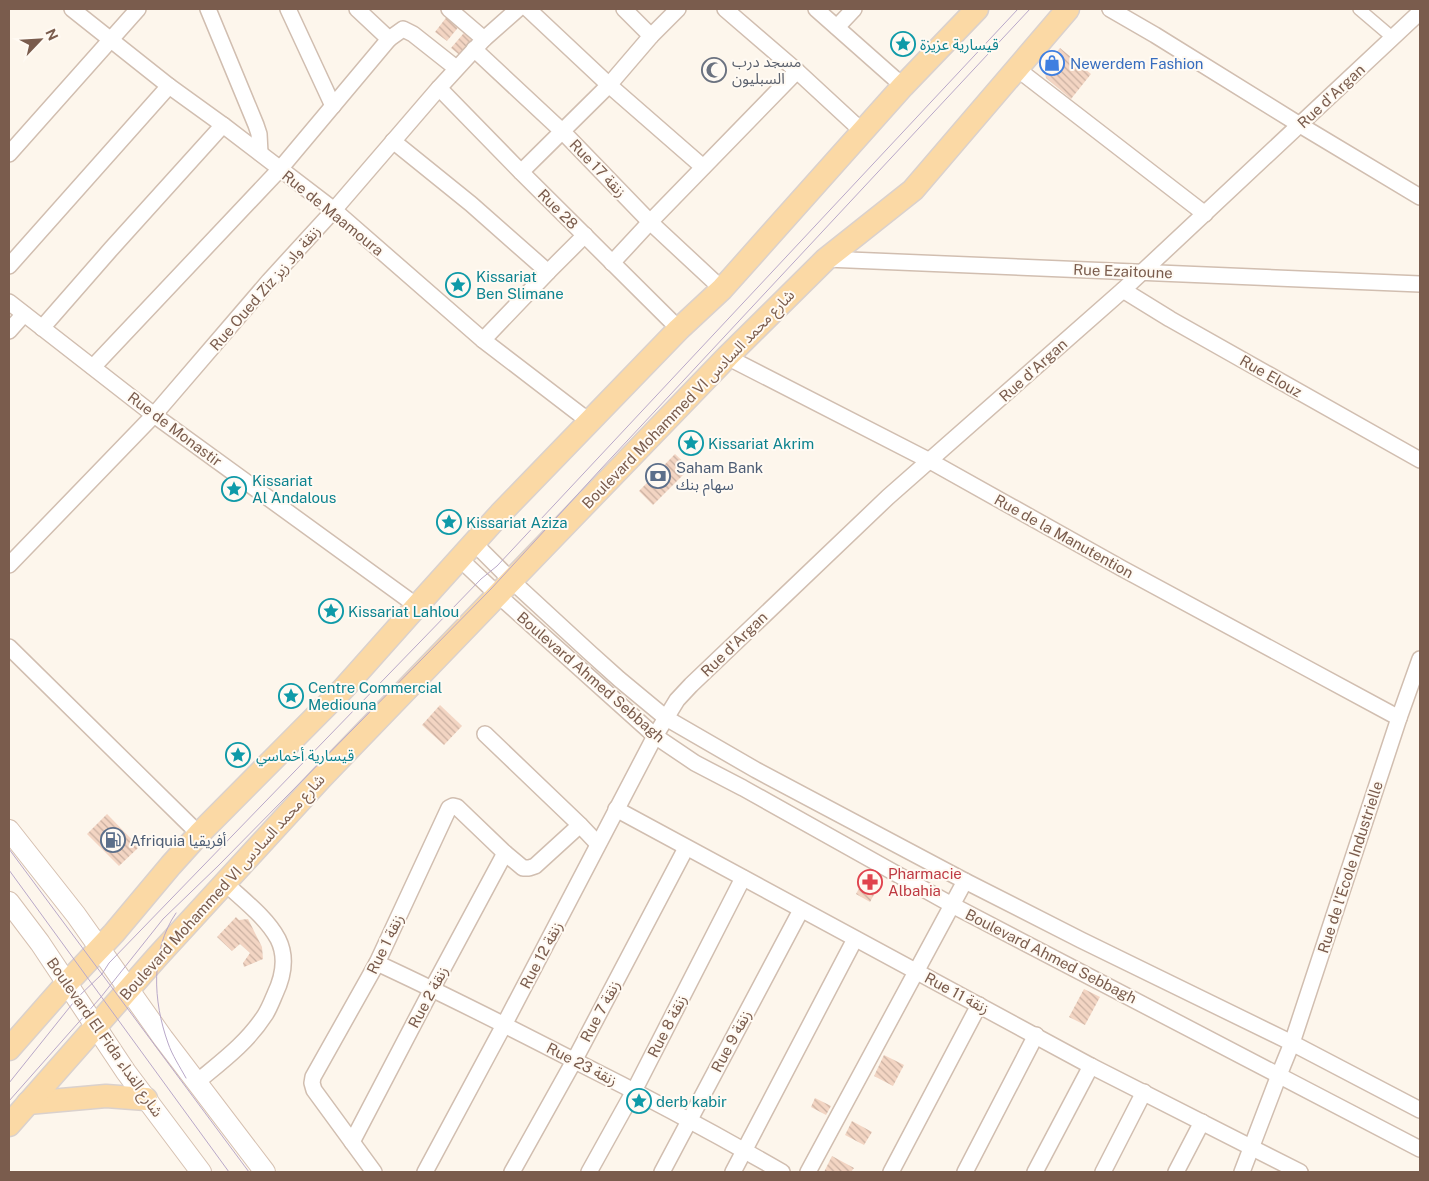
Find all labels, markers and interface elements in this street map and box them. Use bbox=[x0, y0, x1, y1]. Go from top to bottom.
north arrow bbox=[15, 15, 65, 65]
text: N bbox=[42, 26, 61, 43]
place icon: قيسارية عزيزة bbox=[890, 31, 916, 57]
place label: قيسارية عزيزة bbox=[920, 36, 999, 54]
shop icon: Newerdem Fashion bbox=[1039, 50, 1065, 76]
place label: مسجد درب السبليون bbox=[732, 53, 801, 88]
place label: Newerdem Fashion bbox=[1070, 55, 1204, 72]
mosque icon: مسجد درب السبليون bbox=[701, 57, 727, 83]
street label: Rue d'Argan bbox=[1294, 61, 1368, 131]
street label: Rue 17 زنقة bbox=[566, 136, 630, 201]
street label: Rue de Maamoura bbox=[279, 167, 387, 259]
street label: Rue 28 bbox=[535, 186, 581, 232]
street label: Rue Oued Ziz زنقة واد زيز bbox=[206, 222, 324, 354]
street label: Rue Ezaitoune bbox=[1073, 261, 1173, 281]
place label: Kissariat Ben Slimane bbox=[476, 268, 564, 302]
place icon: Kissariat Ben Slimane bbox=[445, 272, 471, 298]
street label: Boulevard Mohammed VI شارع محمد السادس bbox=[579, 286, 801, 515]
street label: Rue d'Argan bbox=[996, 335, 1070, 405]
street label: Rue Elouz bbox=[1237, 352, 1305, 400]
street label: Rue de Monastir bbox=[125, 388, 225, 470]
place icon: Kissariat Akrim bbox=[678, 430, 704, 456]
place label: Kissariat Akrim bbox=[708, 435, 814, 452]
place label: Saham Bank سهام بنك bbox=[676, 459, 763, 496]
bank icon: Saham Bank سهام بنك bbox=[645, 463, 671, 489]
place label: Kissariat Al Andalous bbox=[252, 472, 336, 506]
place icon: Kissariat Al Andalous bbox=[221, 476, 247, 502]
street label: Rue de la Manutention bbox=[992, 491, 1136, 581]
place icon: Kissariat Aziza bbox=[436, 509, 462, 535]
place label: Kissariat Aziza bbox=[466, 514, 568, 531]
place icon: Kissariat Lahlou bbox=[318, 598, 344, 624]
place label: Kissariat Lahlou bbox=[348, 603, 459, 620]
street label: Boulevard Ahmed Sebbagh bbox=[514, 608, 668, 746]
street label: Rue d'Argan bbox=[697, 608, 771, 680]
place label: Centre Commercial Mediouna bbox=[308, 679, 442, 713]
place icon: Centre Commercial Mediouna bbox=[278, 683, 304, 709]
place icon: قيسارية أخماسي bbox=[225, 742, 251, 768]
place label: قيسارية أخماسي bbox=[256, 747, 354, 767]
street label: Boulevard Mohammed VI شارع محمد السادس bbox=[116, 771, 331, 1006]
street label: Rue de l'Ecole Industrielle bbox=[1314, 779, 1386, 955]
fuel station icon: Afriquia أفريقيا bbox=[100, 827, 126, 853]
place label: Afriquia أفريقيا bbox=[130, 832, 227, 850]
place label: Pharmacie Albahia bbox=[888, 865, 962, 899]
pharmacy icon: Pharmacie Albahia bbox=[857, 869, 883, 895]
street label: Boulevard Ahmed Sebbagh bbox=[963, 905, 1139, 1007]
street label: Rue 1 زنقة bbox=[363, 911, 408, 977]
street label: Rue 12 زنقة bbox=[516, 919, 567, 992]
street label: Boulevard El Fida شارع الفداء bbox=[40, 954, 167, 1122]
street label: Rue 2 زنقة bbox=[405, 963, 452, 1031]
street label: Rue 11 زنقة bbox=[921, 969, 992, 1018]
street label: Rue 7 زنقة bbox=[577, 977, 624, 1045]
street label: Rue 8 زنقة bbox=[644, 992, 691, 1061]
street label: Rue 9 زنقة bbox=[708, 1007, 755, 1075]
street label: Rue 23 زنقة bbox=[544, 1039, 620, 1090]
place icon: derb kabir bbox=[626, 1088, 652, 1114]
place label: derb kabir bbox=[656, 1093, 727, 1110]

